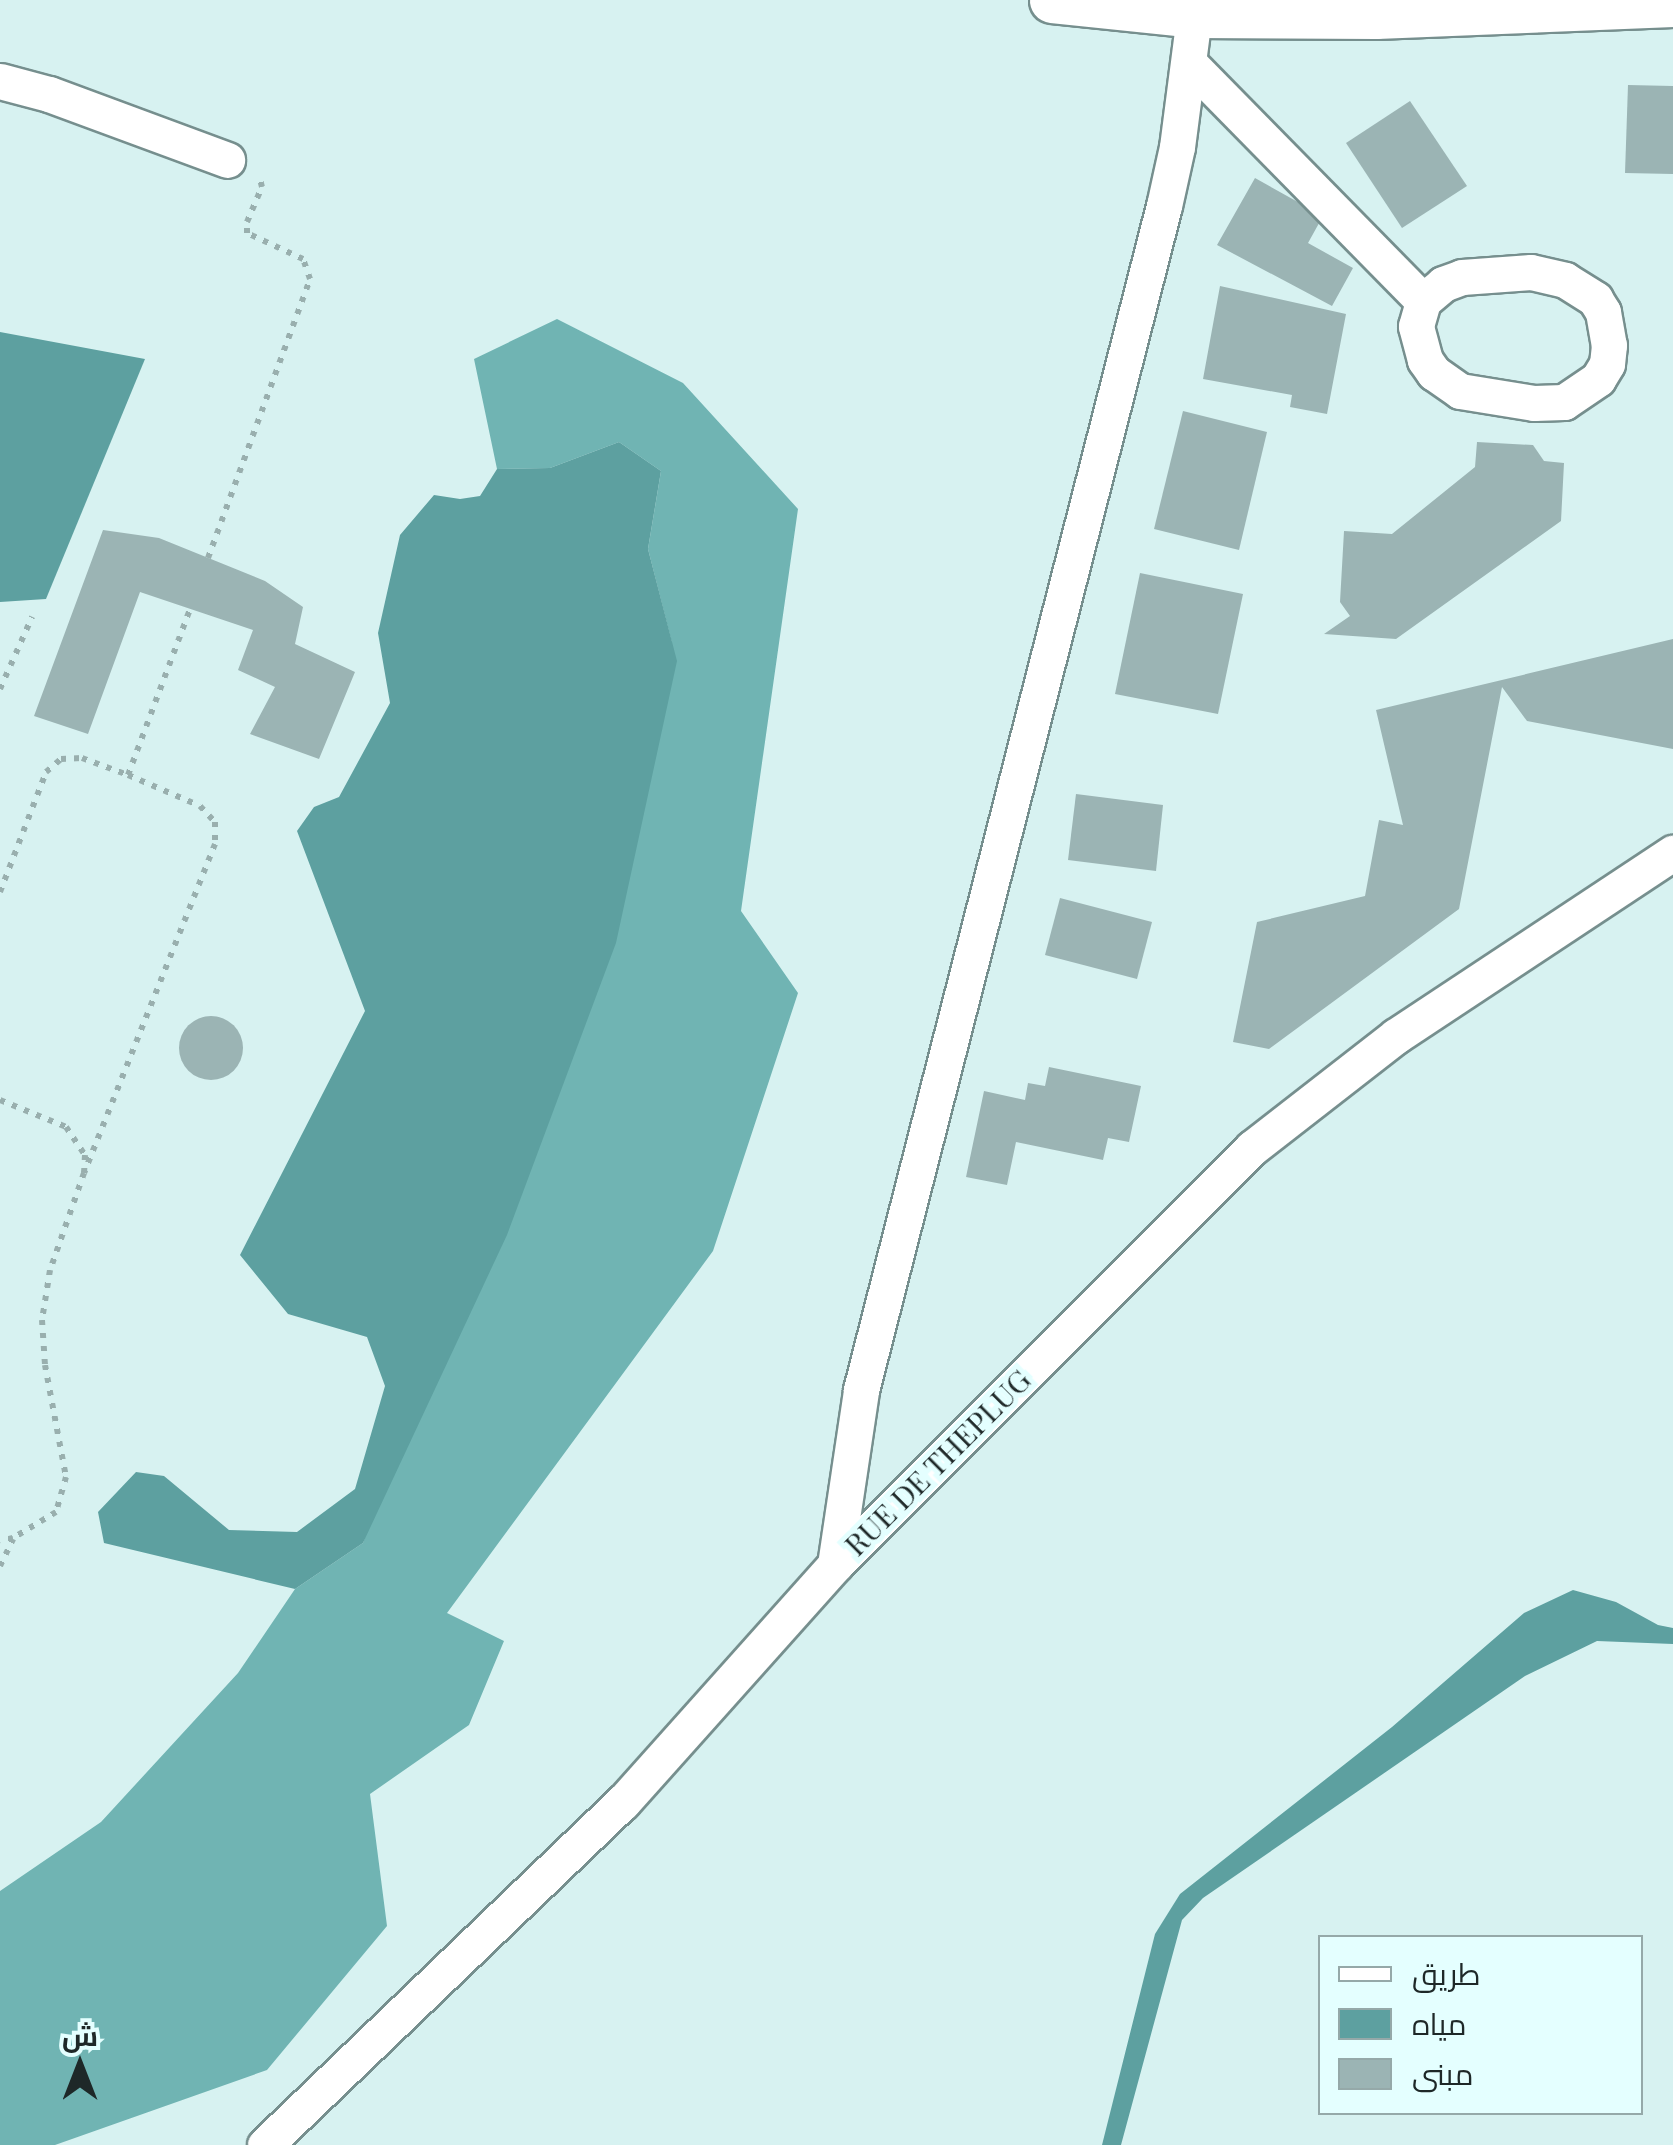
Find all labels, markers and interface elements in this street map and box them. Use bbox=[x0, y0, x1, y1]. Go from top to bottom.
street label: RUE DE THEPLUG bbox=[836, 1361, 1038, 1563]
legend bbox=[1318, 1935, 1643, 2115]
text: طريق bbox=[1412, 1953, 1481, 1993]
text: مياه bbox=[1412, 2003, 1466, 2043]
north arrow bbox=[30, 2015, 130, 2115]
text: ش bbox=[62, 2016, 98, 2053]
text: مبنى bbox=[1412, 2053, 1473, 2093]

